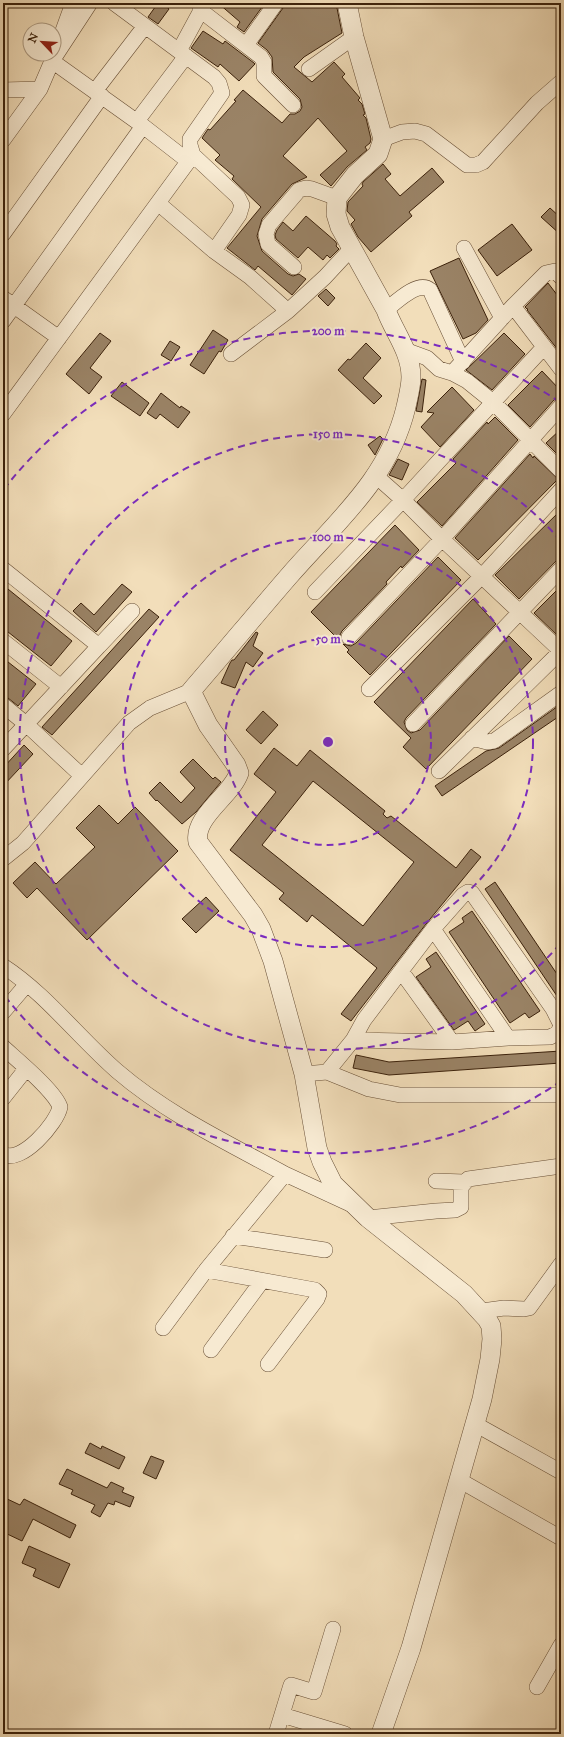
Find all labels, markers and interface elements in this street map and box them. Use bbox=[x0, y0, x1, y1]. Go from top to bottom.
north arrow bbox=[22, 22, 62, 62]
text: N bbox=[26, 30, 42, 45]
text: 200 m bbox=[312, 324, 345, 338]
text: 150 m bbox=[313, 427, 344, 441]
text: 100 m bbox=[312, 530, 345, 544]
text: 50 m bbox=[315, 632, 342, 646]
centre of rings bbox=[321, 735, 335, 749]

